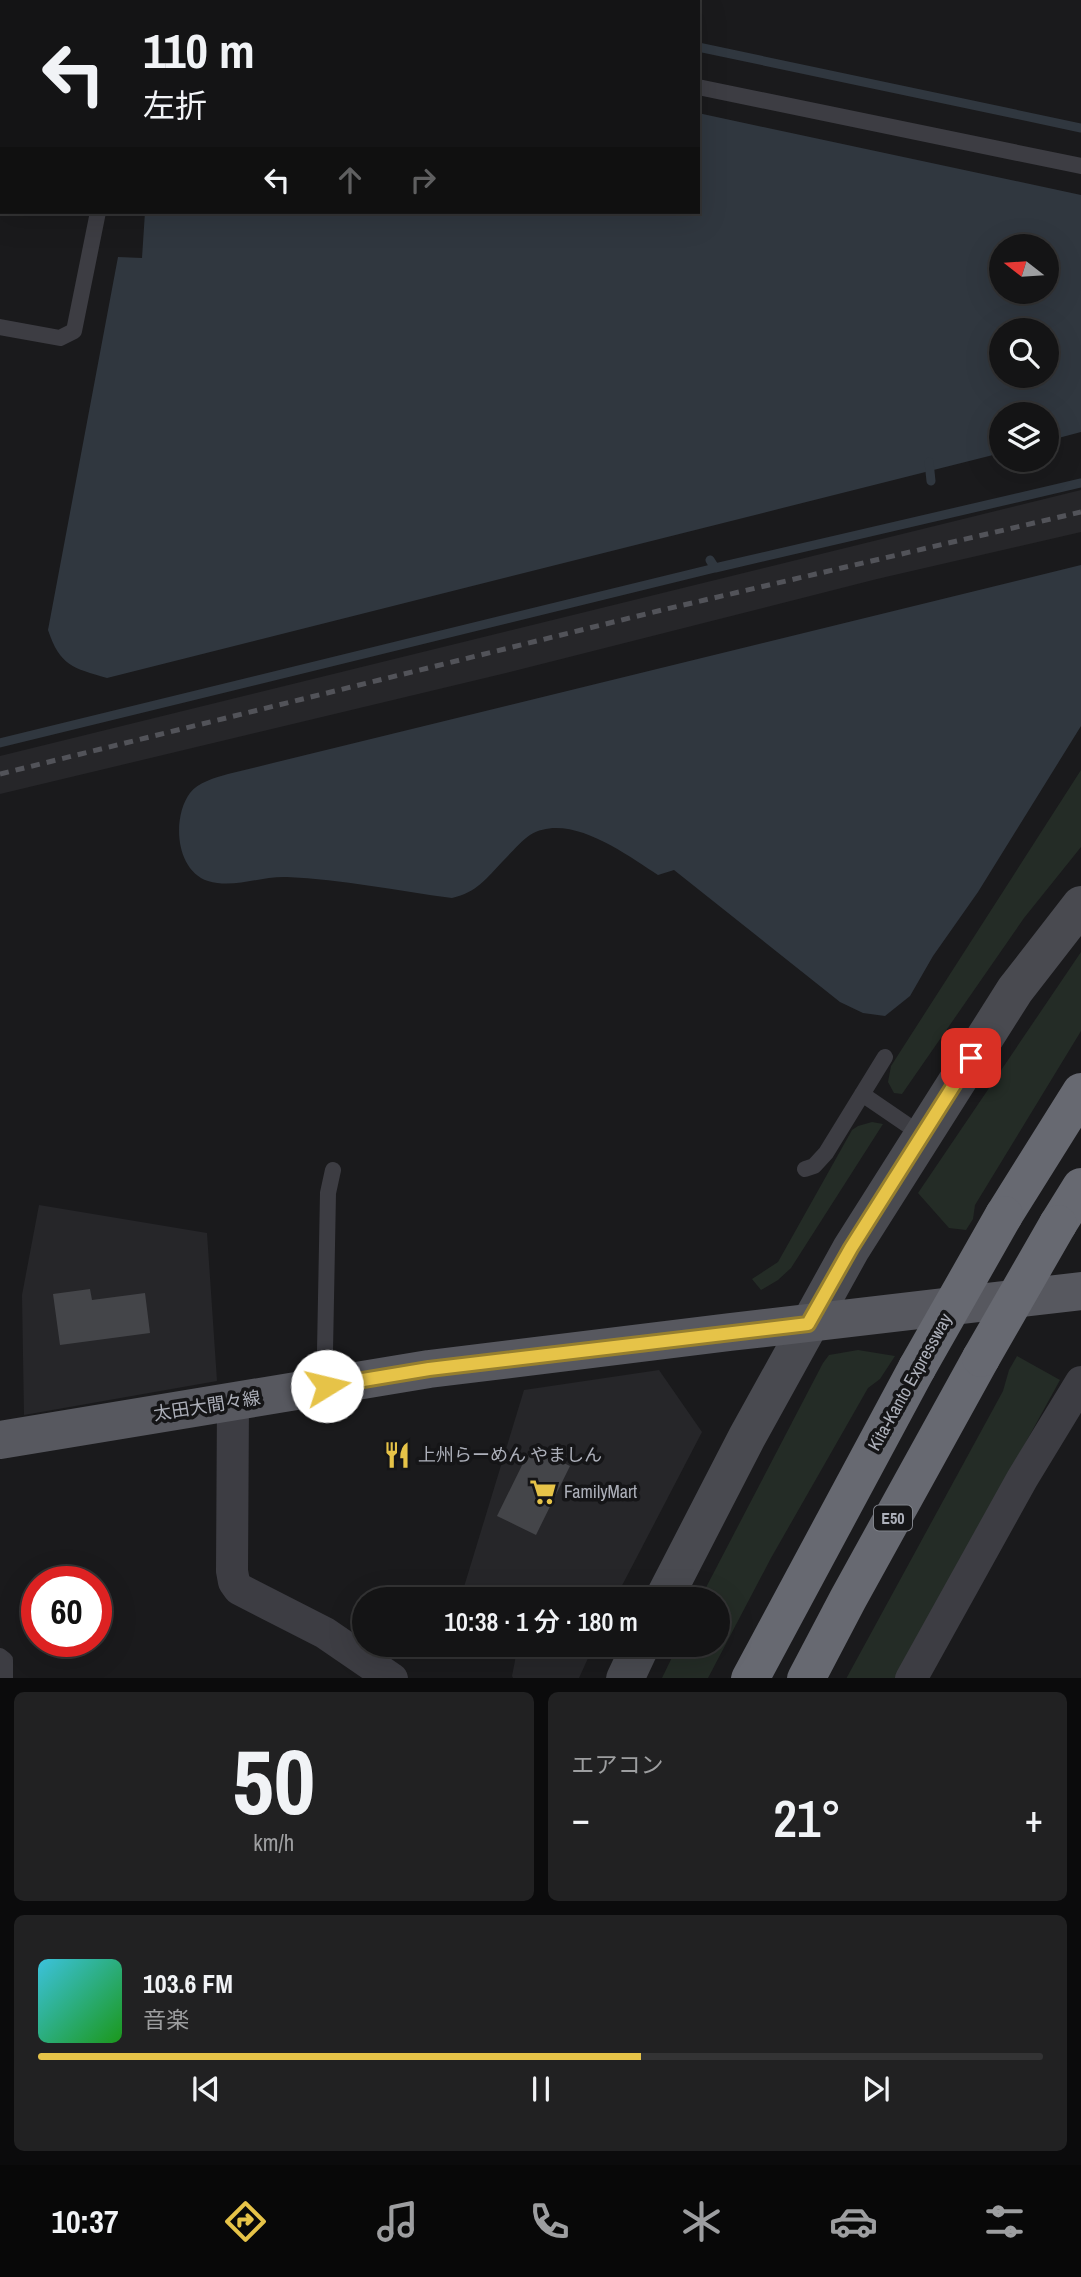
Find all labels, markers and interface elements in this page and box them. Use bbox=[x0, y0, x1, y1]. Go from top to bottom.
text: 110 m bbox=[143, 17, 255, 83]
icon: left bbox=[28, 28, 119, 119]
text: 左折 bbox=[143, 84, 207, 127]
icon: left bbox=[258, 161, 296, 199]
icon: ahead bbox=[331, 161, 369, 199]
icon: right bbox=[404, 161, 442, 199]
north arrow bbox=[989, 234, 1059, 304]
map controls bbox=[989, 234, 1059, 472]
button: search bbox=[989, 318, 1059, 388]
button: layers bbox=[989, 402, 1059, 472]
pin bbox=[941, 1028, 1001, 1088]
icon: arrive bbox=[952, 1039, 990, 1077]
street label: Kita-Kanto Expressway bbox=[861, 1308, 958, 1455]
position arrow bbox=[290, 1349, 364, 1423]
street label: 太田大間々線 bbox=[152, 1385, 262, 1426]
restaurant icon: 上州らーめん やましん bbox=[382, 1440, 412, 1470]
place label: 上州らーめん やましん bbox=[418, 1442, 602, 1467]
supermarket icon: FamilyMart bbox=[528, 1477, 558, 1507]
place label: FamilyMart bbox=[564, 1479, 637, 1504]
road number: E50 bbox=[874, 1506, 912, 1530]
speed limit sign: 60 bbox=[21, 1566, 112, 1657]
text: 10:38 · 1 分 · 180 m bbox=[444, 1604, 638, 1639]
text: 50 bbox=[232, 1720, 315, 1842]
text: エアコン bbox=[572, 1749, 664, 1780]
text: 21° bbox=[773, 1783, 841, 1853]
text: − bbox=[572, 1793, 590, 1844]
text: + bbox=[1025, 1793, 1043, 1844]
text: km/h bbox=[253, 1827, 294, 1858]
text: 103.6 FM bbox=[143, 1966, 233, 2001]
text: 音楽 bbox=[143, 2004, 189, 2035]
icon: previous bbox=[187, 2070, 225, 2108]
icon: pause bbox=[522, 2070, 560, 2108]
icon: next bbox=[857, 2070, 895, 2108]
icon: directions bbox=[221, 2197, 270, 2246]
icon: music bbox=[373, 2197, 422, 2246]
icon: phone bbox=[525, 2197, 574, 2246]
icon: climate bbox=[677, 2197, 726, 2246]
icon: car bbox=[829, 2197, 878, 2246]
icon: filters bbox=[980, 2197, 1029, 2246]
text: 10:37 bbox=[51, 2200, 119, 2243]

